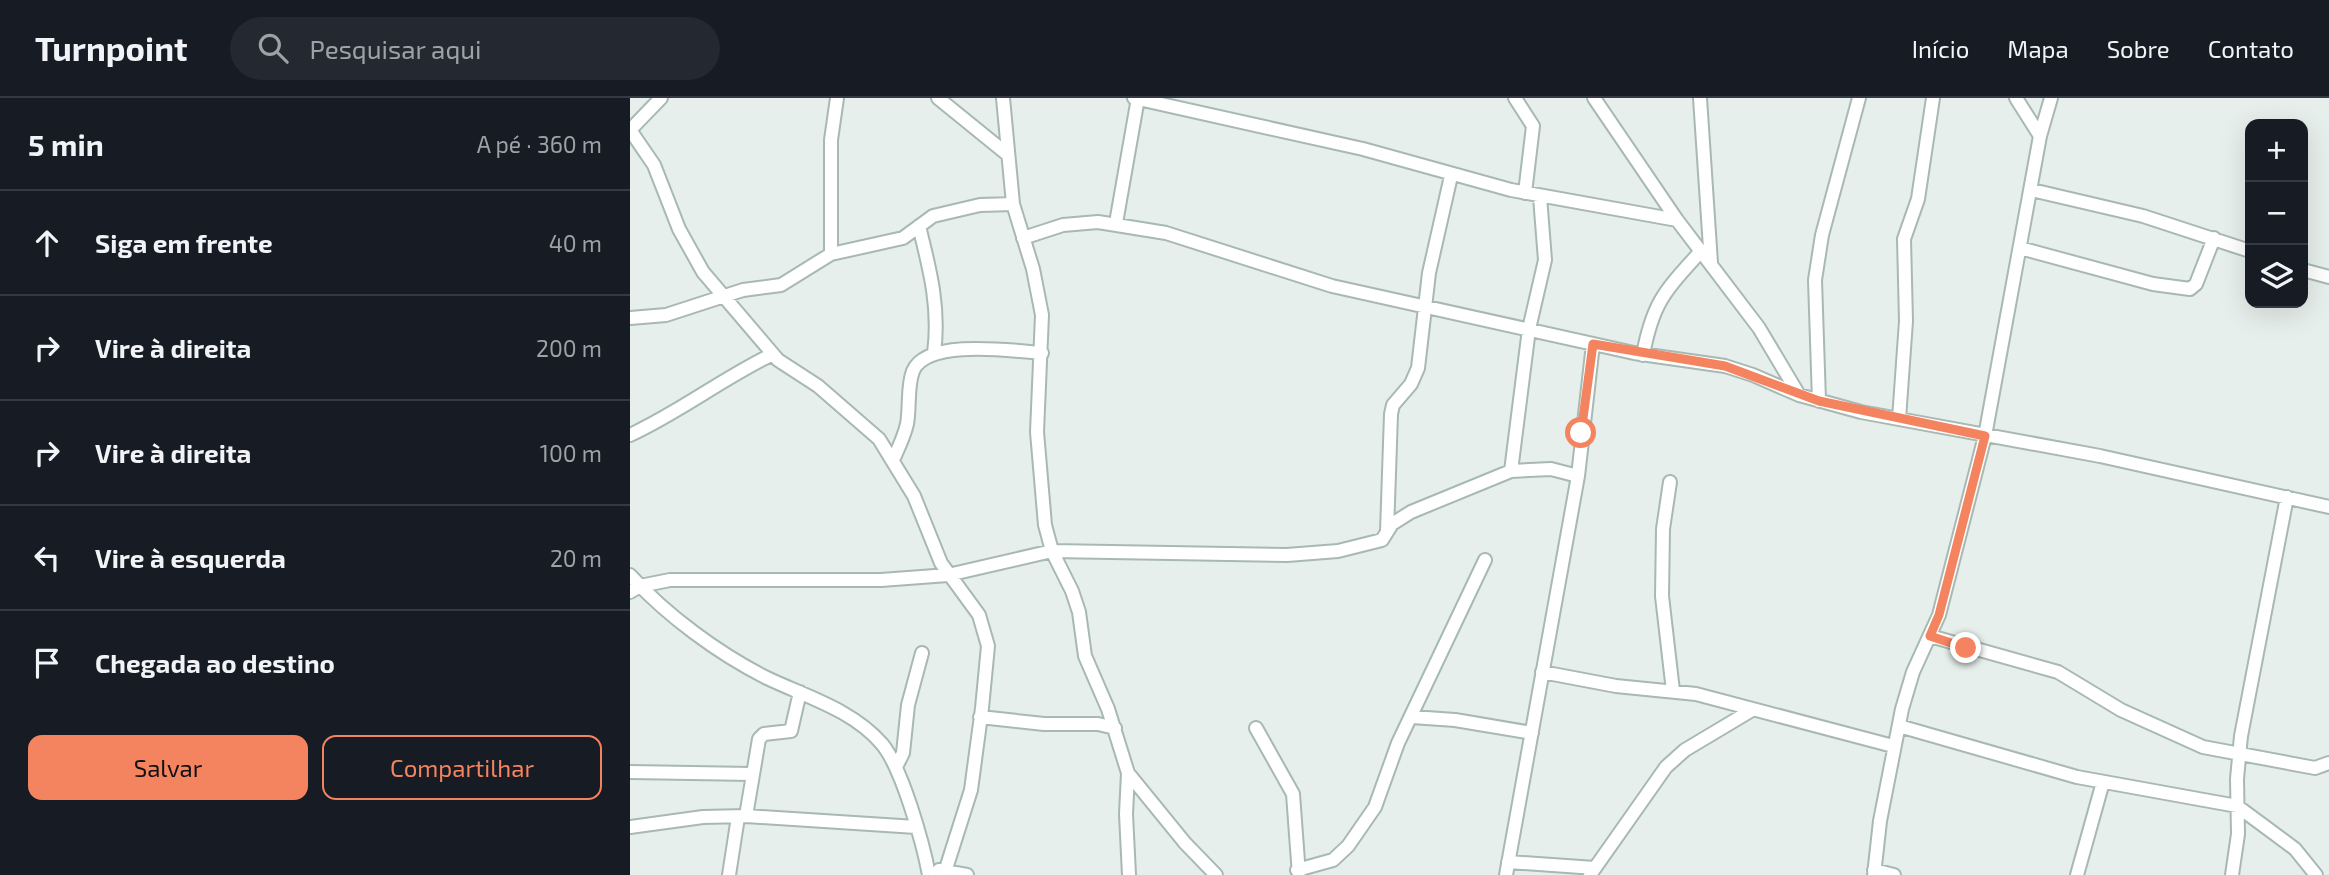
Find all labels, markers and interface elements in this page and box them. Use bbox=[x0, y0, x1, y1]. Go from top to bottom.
search box bbox=[230, 17, 720, 80]
text: Turnpoint bbox=[35, 28, 188, 68]
icon: search bbox=[254, 29, 292, 67]
text: Pesquisar aqui bbox=[310, 33, 481, 64]
text: Início bbox=[1912, 34, 1969, 63]
text: Mapa bbox=[2007, 34, 2069, 63]
text: Sobre bbox=[2107, 34, 2170, 63]
text: Contato bbox=[2208, 34, 2294, 63]
map controls bbox=[2245, 119, 2308, 308]
button: + bbox=[2245, 119, 2308, 182]
text: 5 min bbox=[28, 126, 104, 162]
text: A pé · 360 m bbox=[477, 130, 602, 158]
button: − bbox=[2245, 182, 2308, 245]
icon: ahead bbox=[28, 224, 66, 262]
text: Siga em frente bbox=[95, 227, 273, 258]
text: 40 m bbox=[549, 229, 602, 257]
button: layers bbox=[2245, 245, 2308, 308]
icon: right bbox=[28, 329, 66, 367]
text: Vire à direita bbox=[95, 332, 251, 363]
text: 200 m bbox=[536, 334, 602, 362]
route start bbox=[1565, 417, 1596, 448]
icon: right bbox=[28, 434, 66, 472]
text: Vire à direita bbox=[95, 437, 251, 468]
text: 100 m bbox=[540, 439, 602, 467]
icon: left bbox=[28, 539, 66, 577]
text: Vire à esquerda bbox=[95, 542, 286, 573]
text: 20 m bbox=[550, 544, 602, 572]
route end bbox=[1950, 632, 1981, 663]
icon: arrive bbox=[28, 644, 66, 682]
text: Chegada ao destino bbox=[95, 647, 335, 678]
button: Salvar bbox=[28, 735, 308, 800]
button: Compartilhar bbox=[322, 735, 602, 800]

